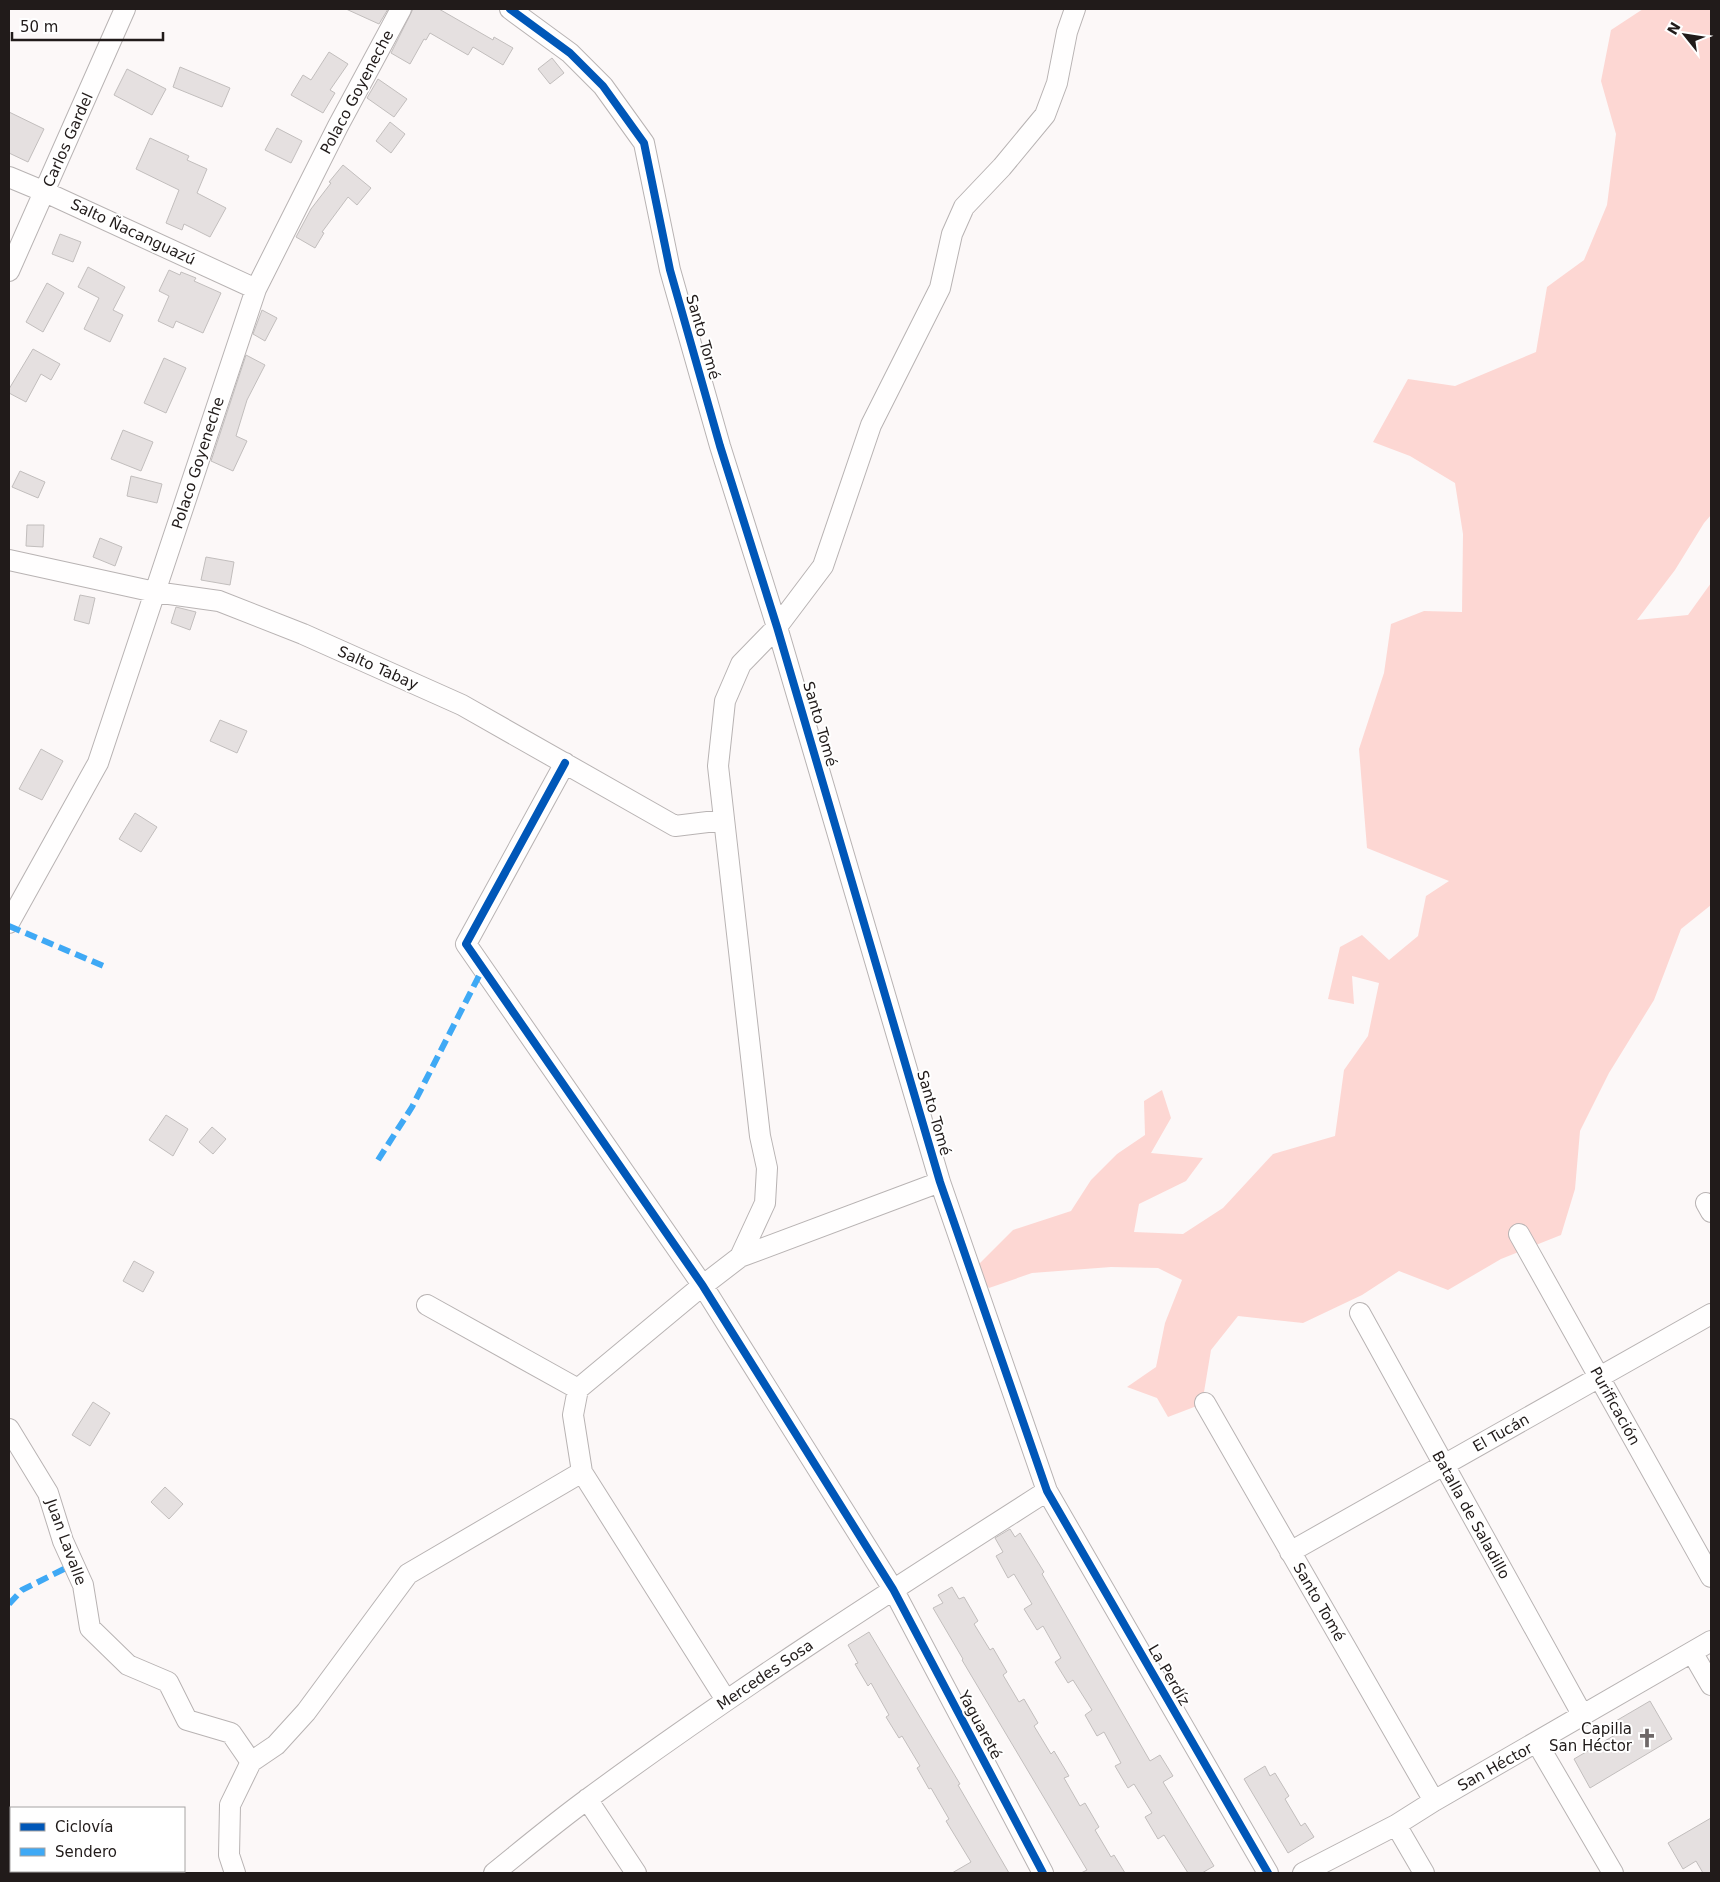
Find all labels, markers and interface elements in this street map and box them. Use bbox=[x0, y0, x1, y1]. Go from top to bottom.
scale bar bbox=[12, 10, 164, 42]
north arrow bbox=[1660, 10, 1710, 60]
text: 50 m bbox=[20, 18, 58, 36]
text: N bbox=[1664, 19, 1684, 38]
street label: Polaco Goyeneche bbox=[317, 27, 397, 157]
street label: Carlos Gardel bbox=[39, 90, 97, 190]
street label: Salto Ñacanguazú bbox=[68, 194, 199, 269]
street label: Santo Tomé bbox=[682, 292, 724, 382]
street label: Polaco Goyeneche bbox=[168, 395, 228, 531]
street label: Salto Tabay bbox=[335, 642, 421, 694]
street label: Santo Tomé bbox=[799, 679, 841, 769]
street label: Santo Tomé bbox=[913, 1068, 955, 1158]
street label: Purificación bbox=[1586, 1364, 1644, 1448]
street label: El Tucán bbox=[1470, 1410, 1532, 1456]
street label: Batalla de Saladillo bbox=[1428, 1448, 1514, 1582]
street label: Juan Lavalle bbox=[42, 1495, 90, 1588]
street label: Santo Tomé bbox=[1289, 1560, 1349, 1644]
street label: Mercedes Sosa bbox=[713, 1636, 817, 1714]
street label: La Perdíz bbox=[1144, 1641, 1194, 1709]
street label: Yaguareté bbox=[954, 1687, 1005, 1762]
place label: Capilla San Héctor bbox=[1549, 1720, 1633, 1755]
church icon: Capilla San Héctor bbox=[1636, 1727, 1658, 1749]
street label: San Héctor bbox=[1454, 1739, 1536, 1795]
legend bbox=[10, 1807, 185, 1872]
text: Ciclovía bbox=[55, 1818, 113, 1836]
text: Sendero bbox=[55, 1843, 117, 1861]

